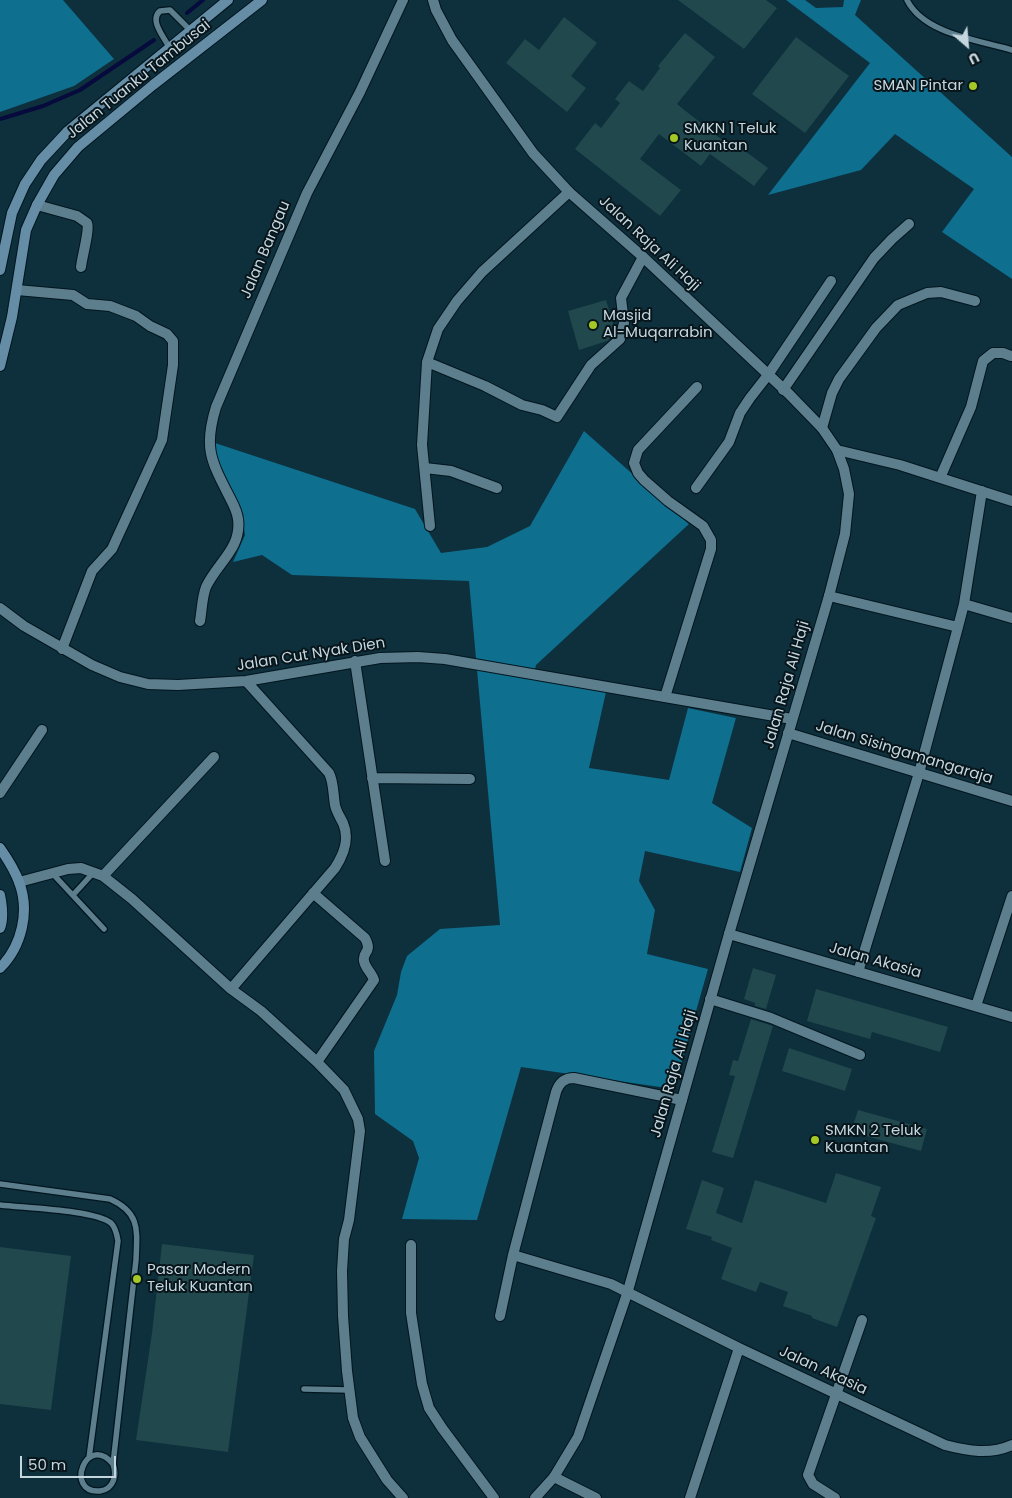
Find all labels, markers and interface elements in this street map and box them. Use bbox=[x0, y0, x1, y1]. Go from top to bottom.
street label: Jalan Tuanku Tambusai bbox=[64, 17, 214, 143]
north arrow bbox=[942, 20, 992, 70]
text: U bbox=[965, 47, 983, 70]
place label: SMAN Pintar bbox=[873, 77, 963, 95]
marker: SMAN Pintar bbox=[967, 80, 979, 92]
place label: SMKN 1 Teluk Kuantan bbox=[684, 120, 776, 155]
marker: SMKN 1 Teluk Kuantan bbox=[668, 132, 680, 144]
street label: Jalan Raja Ali Haji bbox=[595, 192, 703, 296]
street label: Jalan Bangau bbox=[237, 198, 295, 302]
place label: Masjid Al-Muqarrabin bbox=[603, 307, 713, 342]
marker: Masjid Al-Muqarrabin bbox=[587, 319, 599, 331]
street label: Jalan Raja Ali Haji bbox=[760, 619, 814, 751]
street label: Jalan Cut Nyak Dien bbox=[235, 634, 387, 676]
street label: Jalan Sisingamangaraja bbox=[813, 717, 995, 789]
street label: Jalan Akasia bbox=[827, 939, 923, 983]
street label: Jalan Raja Ali Haji bbox=[647, 1008, 701, 1140]
place label: SMKN 2 Teluk Kuantan bbox=[825, 1122, 921, 1157]
marker: SMKN 2 Teluk Kuantan bbox=[809, 1134, 821, 1146]
place label: Pasar Modern Teluk Kuantan bbox=[147, 1261, 253, 1296]
marker: Pasar Modern Teluk Kuantan bbox=[131, 1273, 143, 1285]
street label: Jalan Akasia bbox=[776, 1343, 870, 1399]
scale bar bbox=[22, 1446, 119, 1478]
text: 50 m bbox=[28, 1454, 66, 1475]

